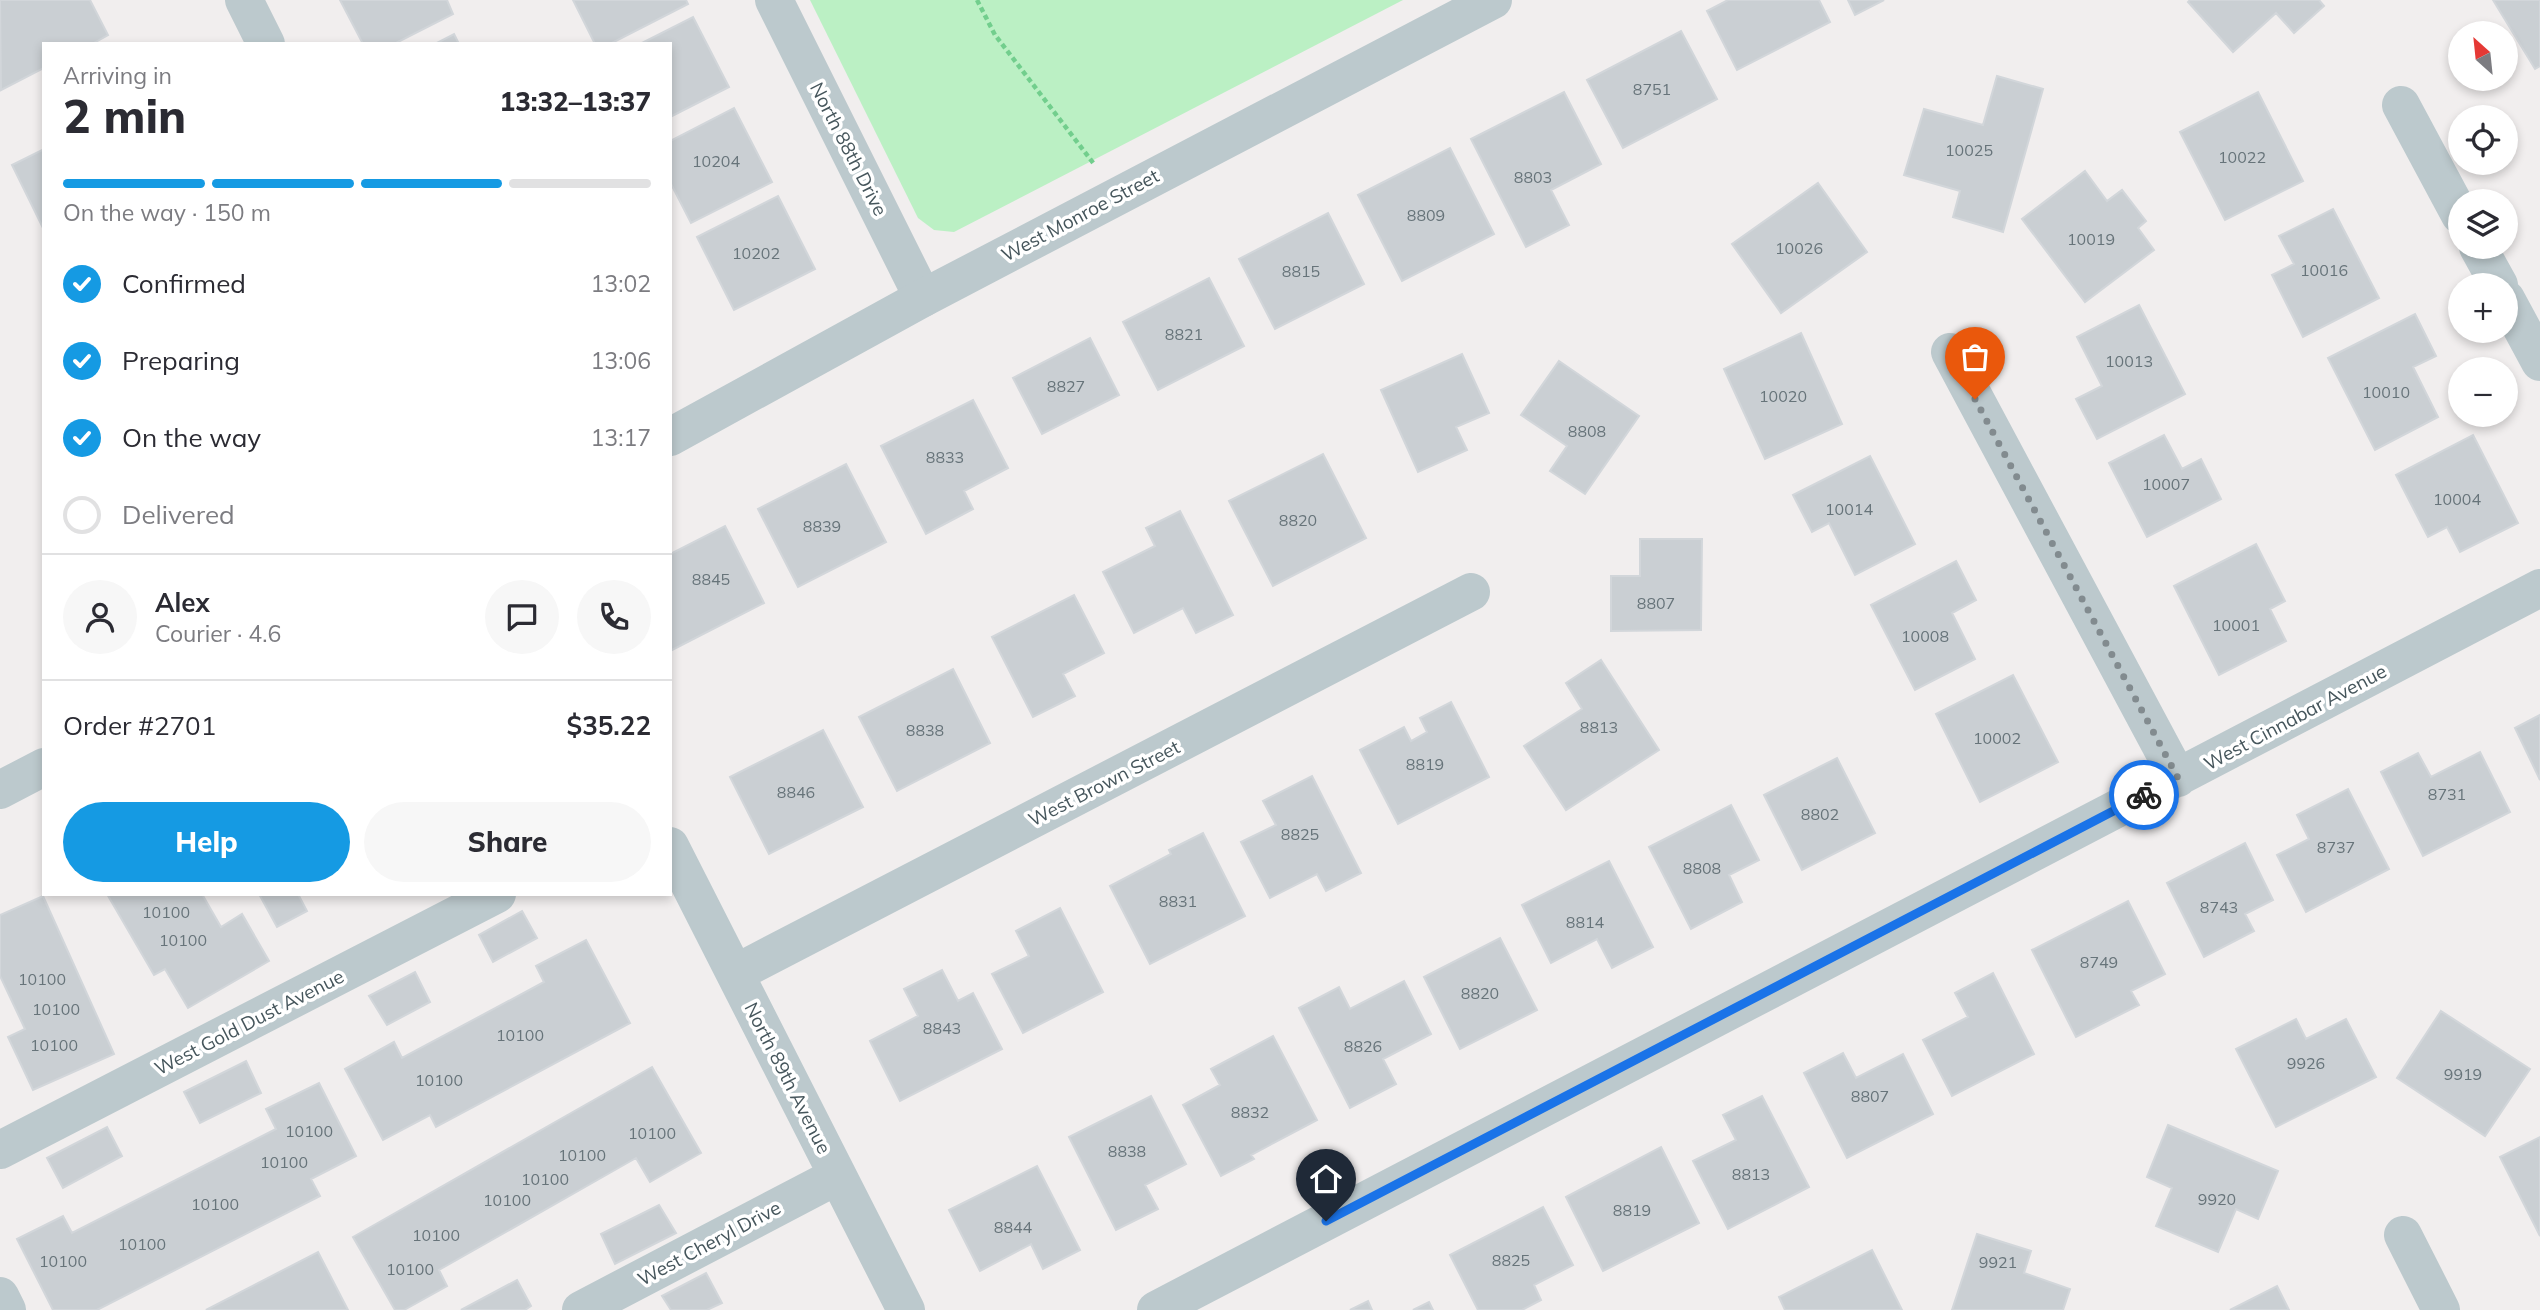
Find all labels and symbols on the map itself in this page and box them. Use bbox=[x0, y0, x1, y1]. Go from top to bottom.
north arrow bbox=[2448, 21, 2518, 91]
street label: North 88th Drive bbox=[805, 78, 893, 220]
house number: 8751 bbox=[1633, 79, 1671, 99]
house number: 10025 bbox=[1945, 140, 1993, 160]
house number: 10022 bbox=[2218, 147, 2266, 167]
house number: 10204 bbox=[692, 151, 740, 171]
street label: West Monroe Street bbox=[997, 163, 1163, 267]
house number: 8803 bbox=[1514, 167, 1552, 187]
house number: 8809 bbox=[1407, 205, 1445, 225]
house number: 10019 bbox=[2067, 229, 2115, 249]
house number: 10026 bbox=[1775, 238, 1823, 258]
house number: 10202 bbox=[732, 243, 780, 263]
house number: 10016 bbox=[2300, 260, 2348, 280]
house number: 8815 bbox=[1282, 261, 1320, 281]
house number: 8821 bbox=[1165, 324, 1203, 344]
pin bbox=[1945, 327, 2005, 399]
house number: 10013 bbox=[2105, 351, 2153, 371]
house number: 8827 bbox=[1047, 376, 1085, 396]
house number: 10010 bbox=[2362, 382, 2410, 402]
house number: 10020 bbox=[1759, 386, 1807, 406]
house number: 8808 bbox=[1568, 421, 1606, 441]
house number: 8833 bbox=[926, 447, 964, 467]
house number: 10007 bbox=[2142, 474, 2190, 494]
house number: 10004 bbox=[2433, 489, 2481, 509]
house number: 10014 bbox=[1825, 499, 1873, 519]
house number: 8820 bbox=[1279, 510, 1317, 530]
house number: 8839 bbox=[803, 516, 841, 536]
house number: 8845 bbox=[692, 569, 730, 589]
house number: 8807 bbox=[1637, 593, 1675, 613]
house number: 10001 bbox=[2212, 615, 2260, 635]
house number: 10008 bbox=[1901, 626, 1949, 646]
street label: West Cinnabar Avenue bbox=[2200, 659, 2390, 775]
house number: 8813 bbox=[1580, 717, 1618, 737]
house number: 8838 bbox=[906, 720, 944, 740]
house number: 10002 bbox=[1973, 728, 2021, 748]
street label: West Brown Street bbox=[1024, 734, 1184, 832]
house number: 8819 bbox=[1406, 754, 1444, 774]
courier bbox=[2109, 760, 2179, 830]
house number: 8846 bbox=[777, 782, 815, 802]
house number: 8731 bbox=[2428, 784, 2466, 804]
house number: 8802 bbox=[1801, 804, 1839, 824]
house number: 8825 bbox=[1281, 824, 1319, 844]
house number: 8737 bbox=[2317, 837, 2355, 857]
house number: 8808 bbox=[1683, 858, 1721, 878]
house number: 8831 bbox=[1159, 891, 1197, 911]
house number: 8743 bbox=[2200, 897, 2238, 917]
house number: 10100 bbox=[142, 902, 190, 922]
house number: 8814 bbox=[1566, 912, 1605, 932]
house number: 10100 bbox=[159, 930, 207, 950]
house number: 8749 bbox=[2080, 952, 2118, 972]
street label: West Gold Dust Avenue bbox=[150, 964, 348, 1080]
house number: 10100 bbox=[18, 969, 66, 989]
house number: 8820 bbox=[1461, 983, 1499, 1003]
street label: North 89th Avenue bbox=[739, 998, 837, 1158]
house number: 10100 bbox=[32, 999, 80, 1019]
house number: 8843 bbox=[923, 1018, 961, 1038]
house number: 10100 bbox=[496, 1025, 544, 1045]
house number: 10100 bbox=[30, 1035, 78, 1055]
house number: 8826 bbox=[1344, 1036, 1382, 1056]
house number: 9926 bbox=[2287, 1053, 2325, 1073]
house number: 9919 bbox=[2444, 1064, 2482, 1084]
house number: 10100 bbox=[415, 1070, 463, 1090]
house number: 8807 bbox=[1851, 1086, 1889, 1106]
house number: 8832 bbox=[1231, 1102, 1269, 1122]
house number: 10100 bbox=[285, 1121, 333, 1141]
house number: 10100 bbox=[628, 1123, 676, 1143]
house number: 8838 bbox=[1108, 1141, 1146, 1161]
house number: 10100 bbox=[558, 1145, 606, 1165]
pin bbox=[1296, 1149, 1356, 1221]
house number: 10100 bbox=[260, 1152, 308, 1172]
house number: 8813 bbox=[1732, 1164, 1770, 1184]
house number: 10100 bbox=[521, 1169, 569, 1189]
house number: 9920 bbox=[2198, 1189, 2236, 1209]
house number: 10100 bbox=[483, 1190, 531, 1210]
house number: 10100 bbox=[191, 1194, 239, 1214]
street label: West Cheryl Drive bbox=[633, 1195, 785, 1291]
house number: 8819 bbox=[1613, 1200, 1651, 1220]
house number: 8844 bbox=[994, 1217, 1033, 1237]
house number: 10100 bbox=[412, 1225, 460, 1245]
house number: 10100 bbox=[118, 1234, 166, 1254]
house number: 8825 bbox=[1492, 1250, 1530, 1270]
house number: 10100 bbox=[39, 1251, 87, 1271]
house number: 9921 bbox=[1979, 1252, 2017, 1272]
house number: 10100 bbox=[386, 1259, 434, 1279]

